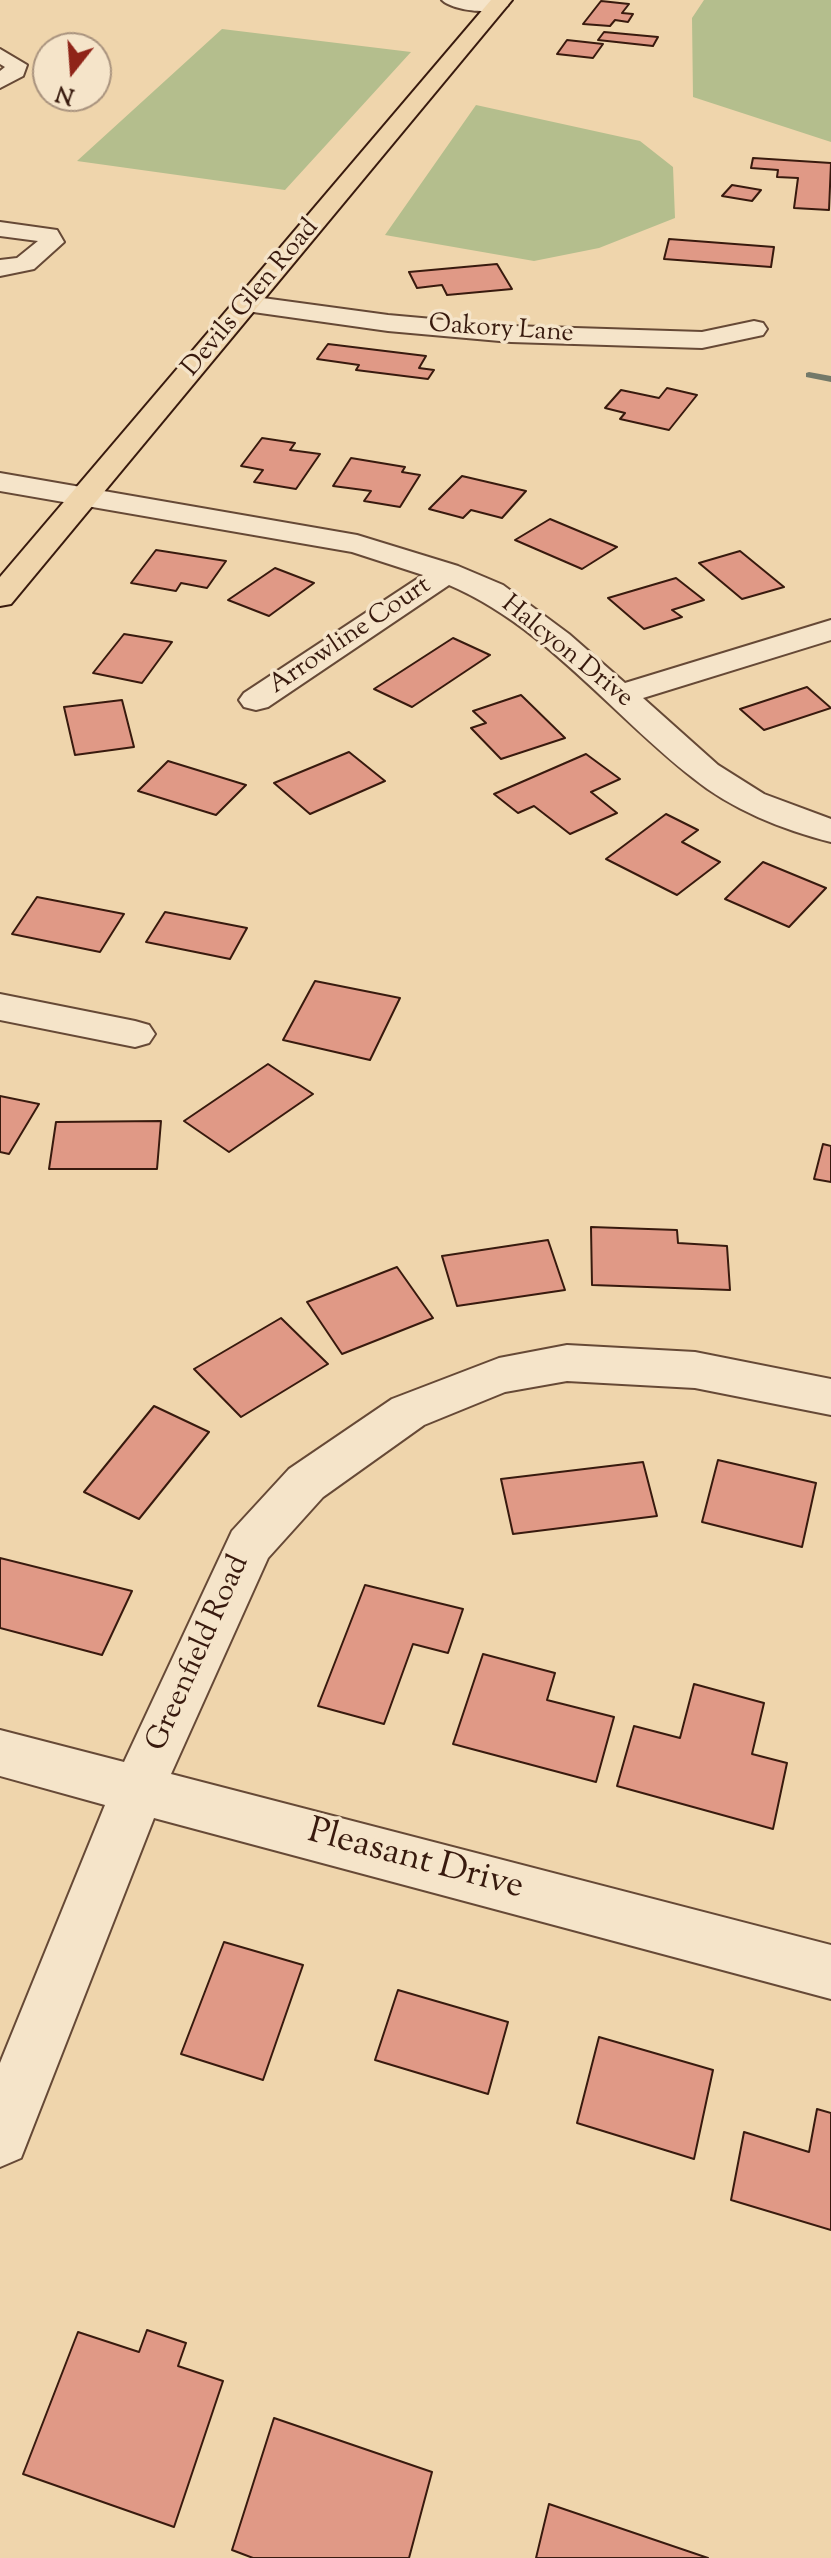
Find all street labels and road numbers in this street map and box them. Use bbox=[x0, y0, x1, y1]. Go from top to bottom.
street label: Devils Glen Road bbox=[177, 214, 327, 384]
street label: Oakory Lane bbox=[427, 310, 575, 352]
street label: Arrowline Court bbox=[264, 571, 438, 703]
street label: Halcyon Drive bbox=[494, 590, 638, 716]
street label: Greenfield Road bbox=[141, 1551, 259, 1757]
street label: Pleasant Drive bbox=[302, 1812, 528, 1912]

